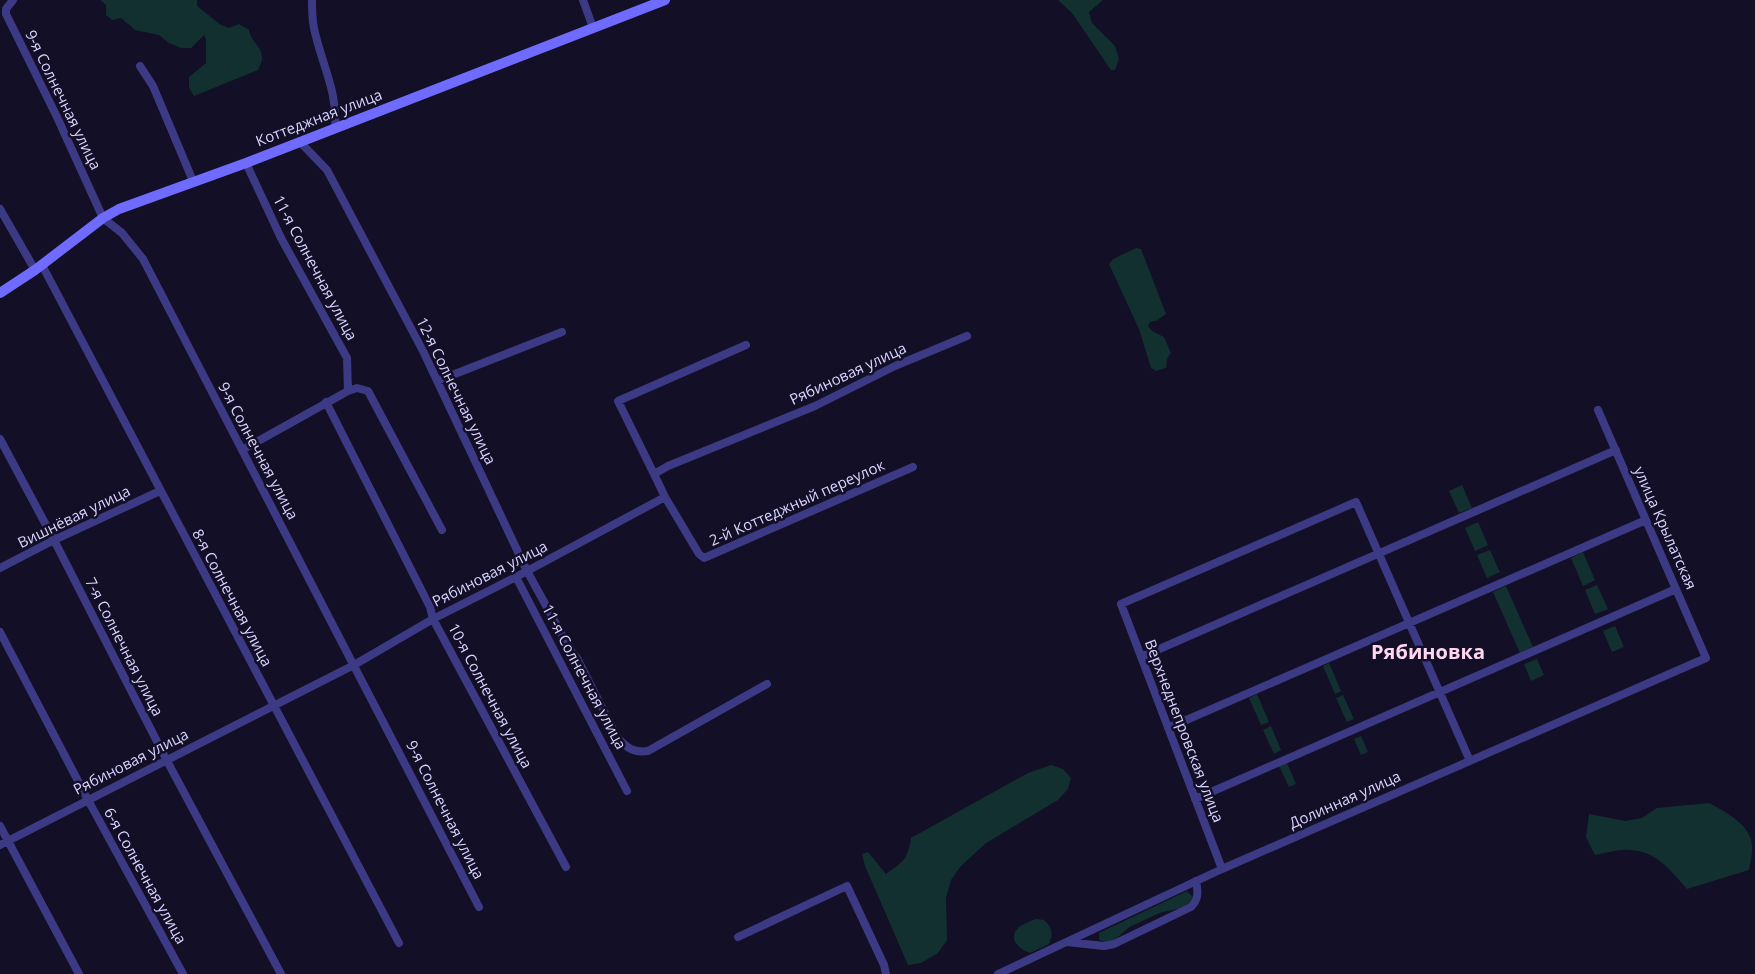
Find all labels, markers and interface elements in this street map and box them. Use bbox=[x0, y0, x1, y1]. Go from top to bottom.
street label: 9-я Солнечная улица bbox=[21, 26, 106, 173]
street label: Коттеджная улица bbox=[253, 84, 385, 150]
street label: 11-я Солнечная улица bbox=[269, 191, 363, 344]
street label: 12-я Солнечная улица bbox=[412, 314, 501, 468]
street label: Рябиновая улица bbox=[786, 337, 909, 409]
street label: 9-я Солнечная улица bbox=[214, 378, 304, 523]
street label: 2-й Коттеджный переулок bbox=[706, 454, 888, 550]
street label: улица Крылатская bbox=[1630, 463, 1702, 592]
street label: Вишнёвая улица bbox=[14, 480, 133, 552]
street label: 8-я Солнечная улица bbox=[188, 525, 278, 670]
street label: Рябиновая улица bbox=[429, 535, 551, 611]
street label: 7-я Солнечная улица bbox=[81, 574, 169, 719]
street label: 11-я Солнечная улица bbox=[538, 600, 632, 753]
street label: 10-я Солнечная улица bbox=[444, 619, 538, 772]
street label: Верхнеднепровская улица bbox=[1141, 636, 1229, 825]
district label: Рябиновка bbox=[1371, 638, 1485, 665]
street label: Рябиновая улица bbox=[70, 723, 192, 799]
street label: 9-я Солнечная улица bbox=[402, 737, 490, 882]
street label: Долинная улица bbox=[1286, 765, 1404, 833]
street label: 6-я Солнечная улица bbox=[100, 804, 192, 947]

